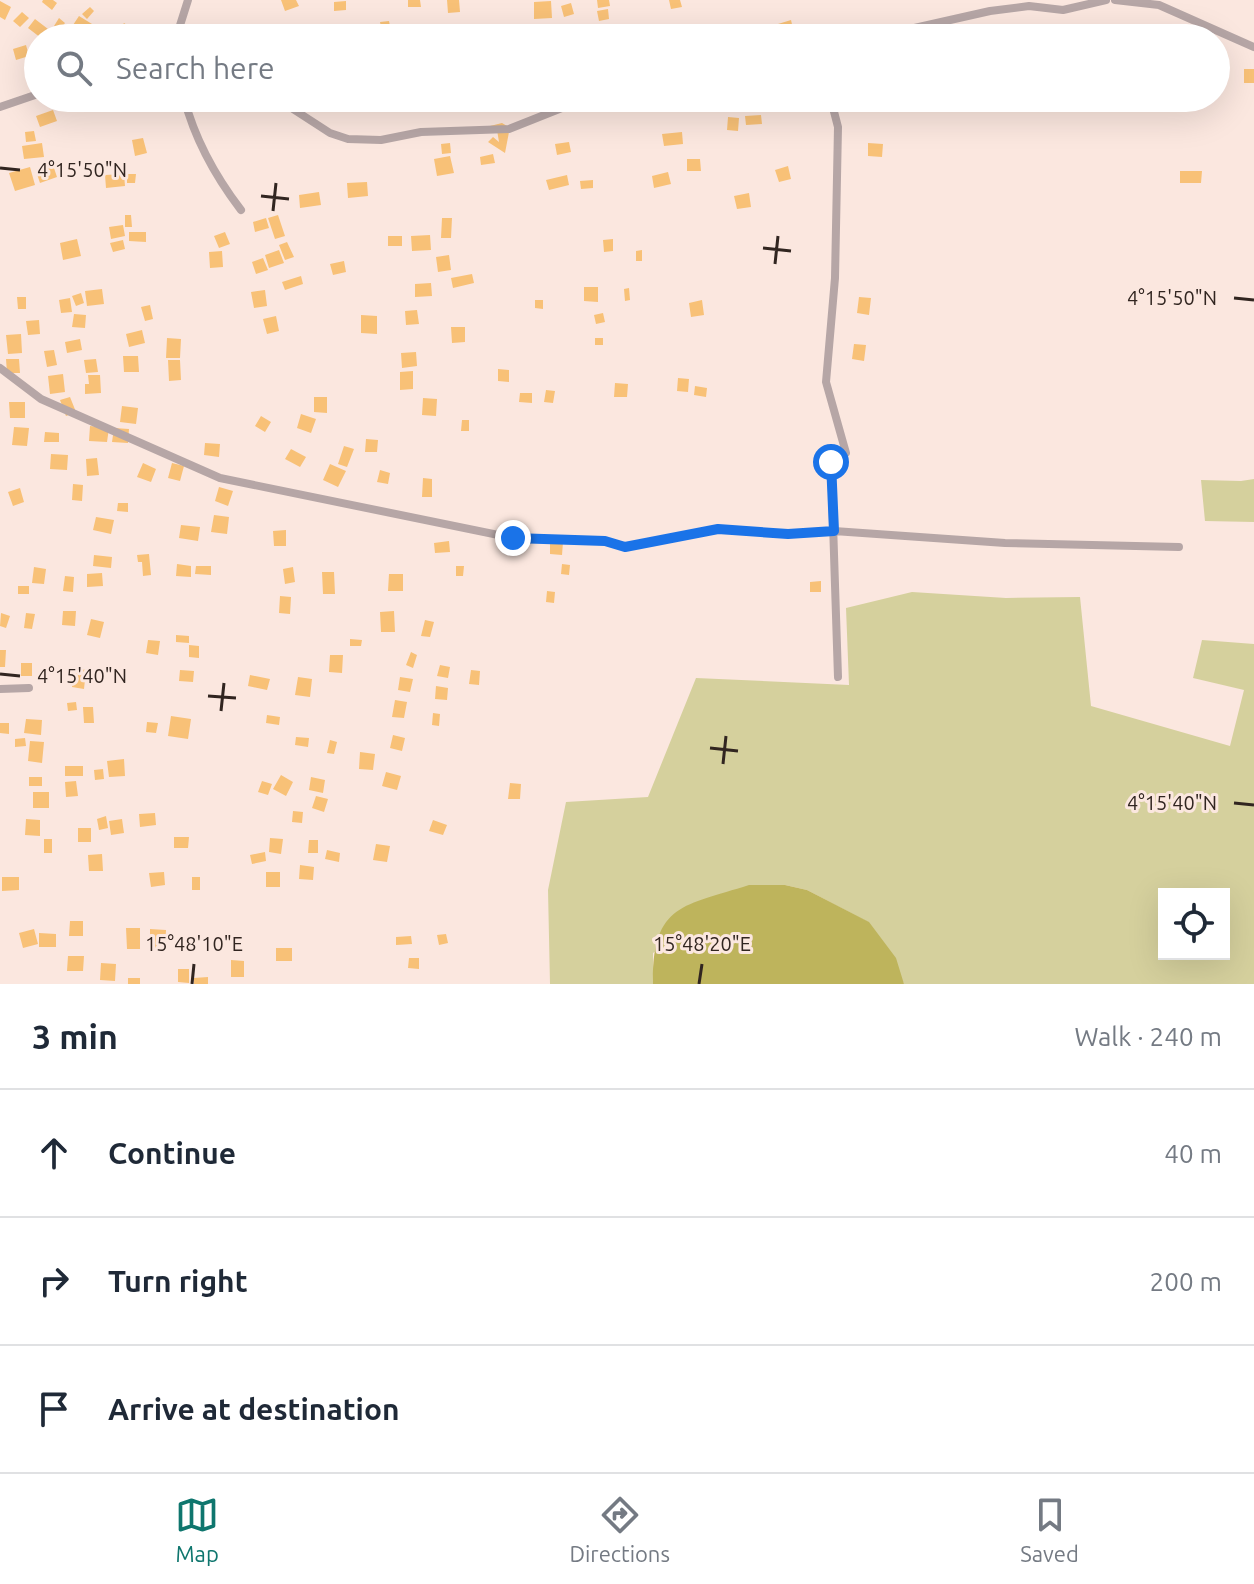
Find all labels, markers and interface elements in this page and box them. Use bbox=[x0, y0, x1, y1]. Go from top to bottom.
search box bbox=[24, 24, 1230, 112]
icon: search bbox=[52, 46, 96, 90]
text: Search here bbox=[116, 51, 275, 85]
text: 4°15'50"N bbox=[37, 158, 127, 181]
text: 4°15'50"N bbox=[1127, 286, 1217, 309]
route start bbox=[813, 444, 849, 480]
route end bbox=[495, 520, 531, 556]
text: 4°15'40"N bbox=[37, 664, 127, 687]
text: 4°15'40"N bbox=[1127, 791, 1217, 814]
map controls bbox=[1158, 888, 1230, 960]
button: locate bbox=[1158, 888, 1230, 960]
text: 15°48'10"E bbox=[145, 932, 243, 955]
text: 15°48'20"E bbox=[653, 932, 751, 955]
text: 3 min bbox=[32, 1017, 118, 1055]
text: Walk · 240 m bbox=[1074, 1022, 1222, 1051]
icon: ahead bbox=[32, 1131, 76, 1175]
text: Continue bbox=[108, 1136, 236, 1170]
text: 40 m bbox=[1164, 1139, 1222, 1168]
icon: right bbox=[32, 1259, 76, 1303]
text: Turn right bbox=[108, 1264, 248, 1298]
text: 200 m bbox=[1150, 1267, 1222, 1296]
icon: arrive bbox=[32, 1387, 76, 1431]
text: Arrive at destination bbox=[108, 1392, 400, 1426]
tab: Map bbox=[175, 1493, 219, 1566]
tab: Directions bbox=[569, 1493, 670, 1566]
tab: Saved bbox=[1020, 1493, 1079, 1566]

